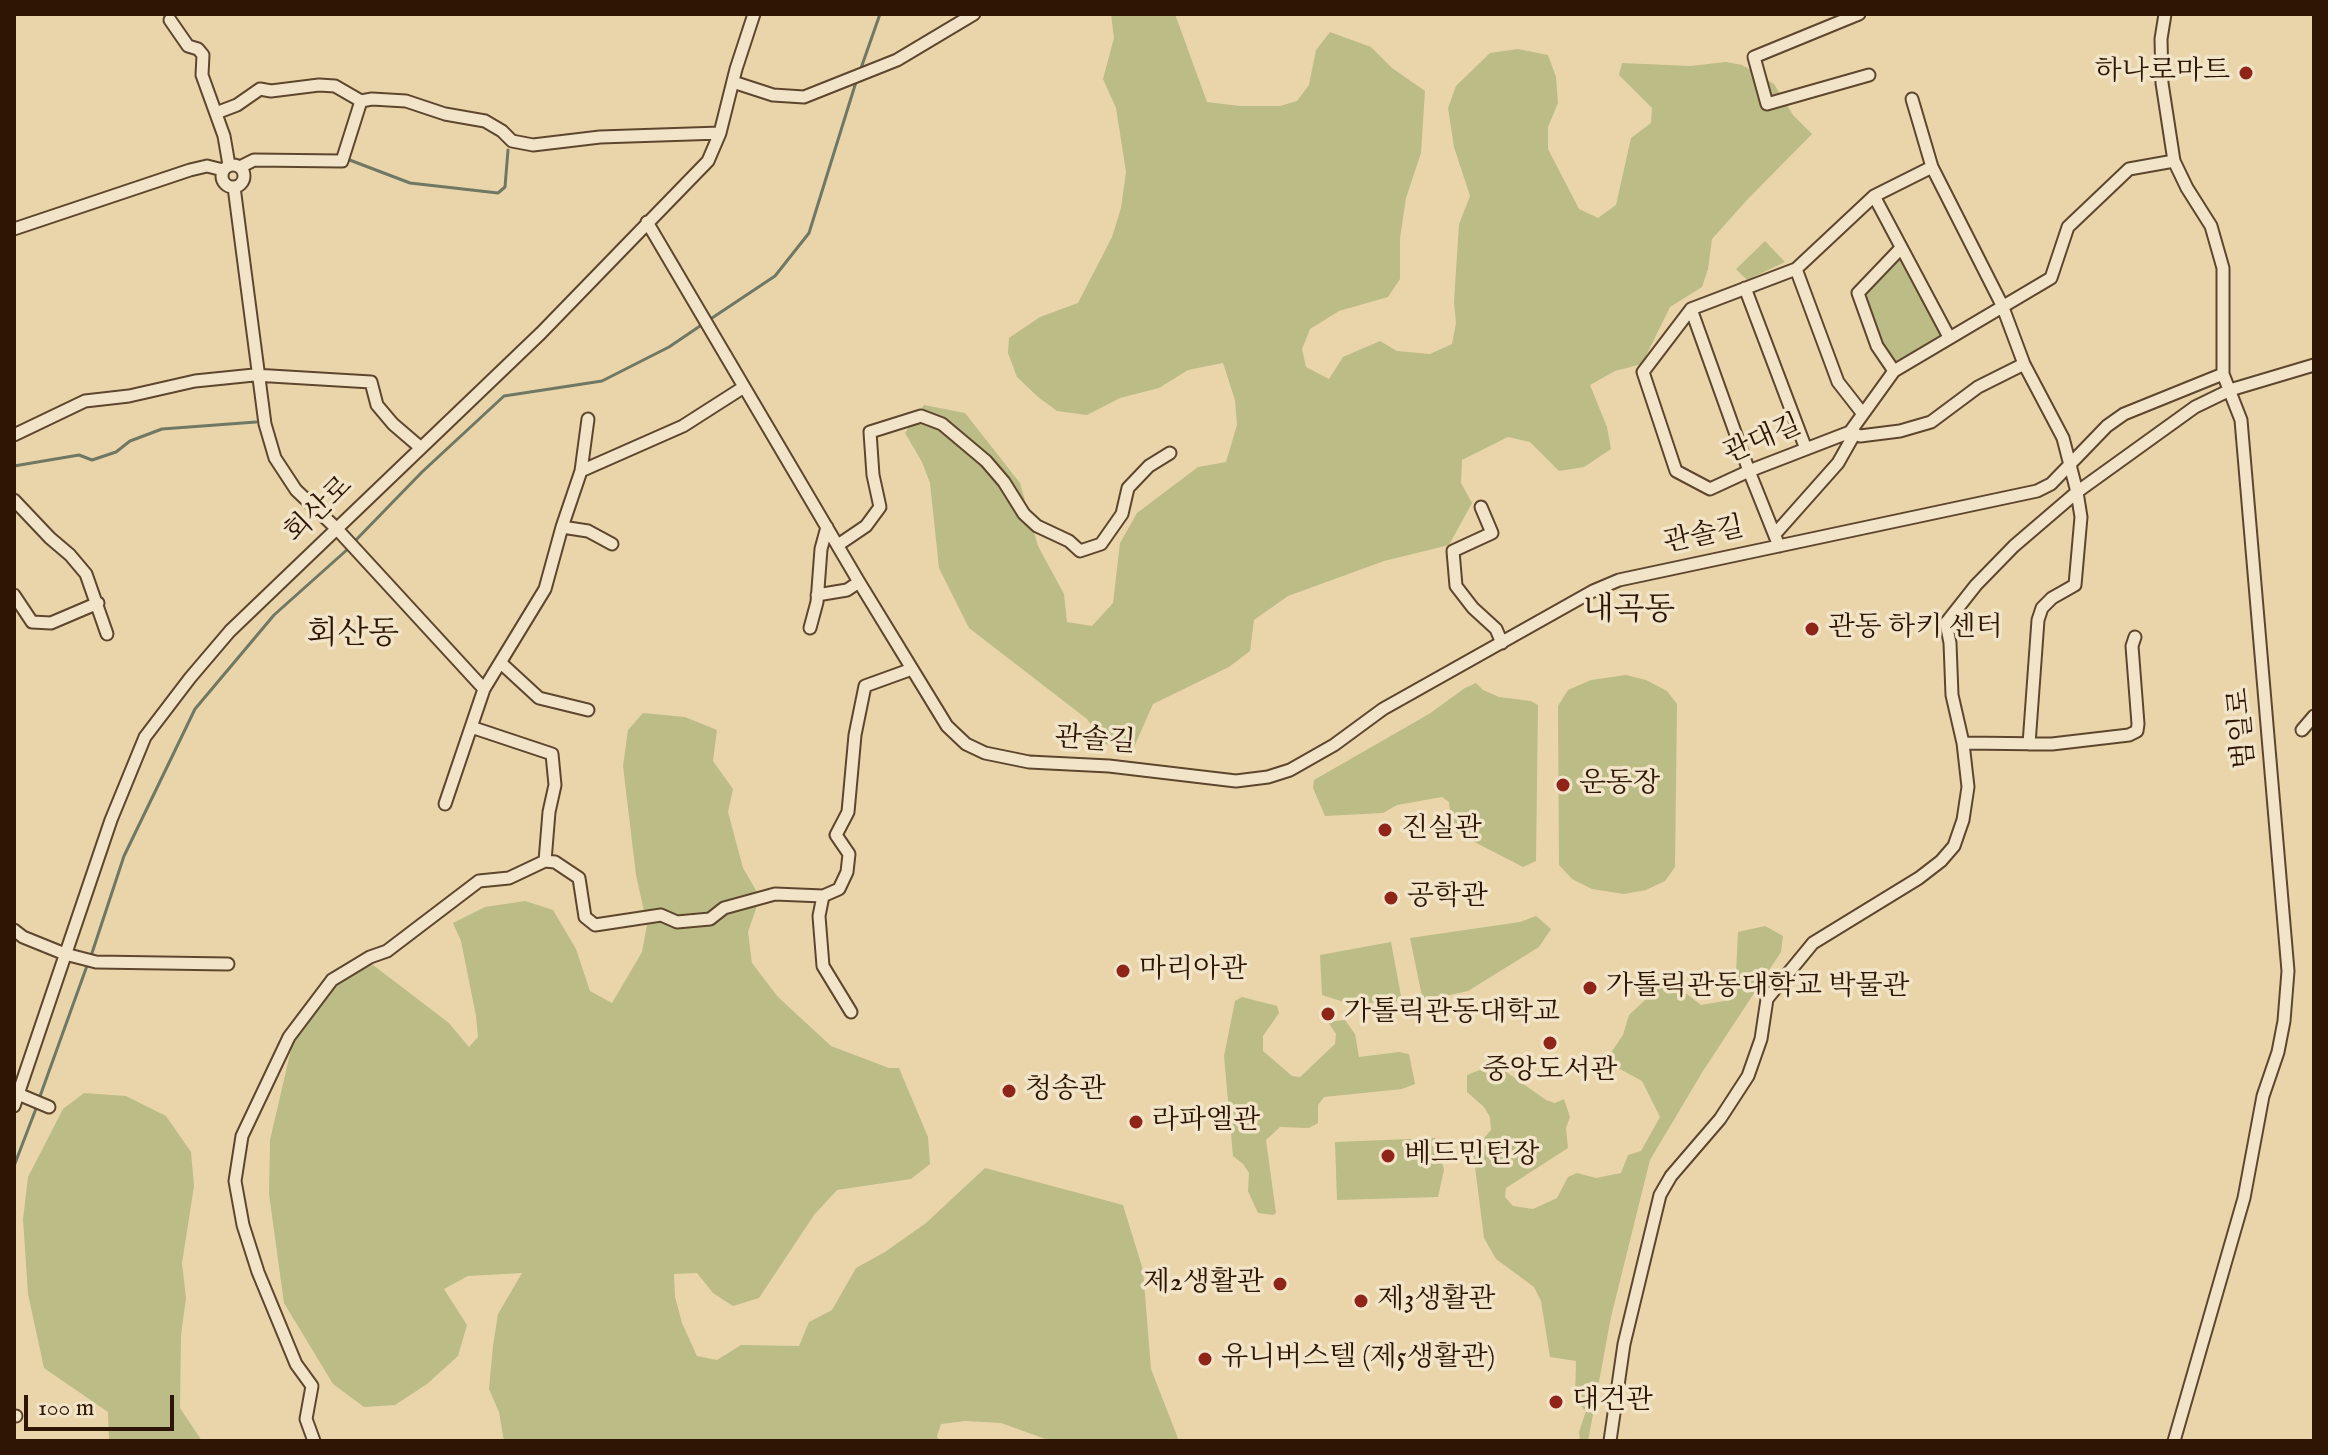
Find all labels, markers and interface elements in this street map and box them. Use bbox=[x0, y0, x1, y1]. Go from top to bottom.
place label: 하나로마트 bbox=[2095, 56, 2230, 90]
marker: 하나로마트 bbox=[2237, 64, 2255, 82]
street label: 관대길 bbox=[1719, 410, 1807, 472]
street label: 회산로 bbox=[279, 471, 361, 551]
street label: 관솔길 bbox=[1661, 512, 1747, 562]
district label: 내곡동 bbox=[1583, 593, 1675, 631]
place label: 관동 하키 센터 bbox=[1828, 612, 2003, 646]
district label: 회산동 bbox=[307, 617, 399, 655]
marker: 관동 하키 센터 bbox=[1803, 620, 1821, 638]
street label: 범일로 bbox=[2224, 686, 2264, 770]
street label: 관솔길 bbox=[1053, 722, 1137, 762]
place label: 운동장 bbox=[1579, 768, 1660, 802]
marker: 운동장 bbox=[1554, 776, 1572, 794]
place label: 진실관 bbox=[1401, 813, 1482, 847]
marker: 진실관 bbox=[1376, 821, 1394, 839]
place label: 공학관 bbox=[1407, 881, 1488, 915]
marker: 공학관 bbox=[1382, 889, 1400, 907]
place label: 마리아관 bbox=[1139, 954, 1247, 988]
marker: 마리아관 bbox=[1114, 962, 1132, 980]
place label: 가톨릭관동대학교 박물관 bbox=[1606, 971, 1910, 1005]
marker: 가톨릭관동대학교 박물관 bbox=[1581, 979, 1599, 997]
place label: 가톨릭관동대학교 bbox=[1344, 997, 1560, 1031]
marker: 가톨릭관동대학교 bbox=[1319, 1005, 1337, 1023]
marker: 중앙도서관 bbox=[1541, 1034, 1559, 1052]
place label: 중앙도서관 bbox=[1482, 1055, 1618, 1089]
place label: 청송관 bbox=[1025, 1074, 1106, 1108]
marker: 청송관 bbox=[1000, 1082, 1018, 1100]
place label: 라파엘관 bbox=[1152, 1105, 1260, 1139]
marker: 라파엘관 bbox=[1127, 1113, 1145, 1131]
place label: 베드민턴장 bbox=[1404, 1139, 1539, 1173]
marker: 베드민턴장 bbox=[1379, 1147, 1397, 1165]
place label: 제2생활관 bbox=[1143, 1267, 1264, 1301]
marker: 제2생활관 bbox=[1271, 1275, 1289, 1293]
place label: 제3생활관 bbox=[1377, 1284, 1496, 1318]
marker: 제3생활관 bbox=[1352, 1292, 1370, 1310]
place label: 유니버스텔 (제5생활관) bbox=[1221, 1342, 1495, 1376]
marker: 유니버스텔 (제5생활관) bbox=[1196, 1350, 1214, 1368]
scale bar bbox=[28, 1379, 178, 1429]
place label: 대건관 bbox=[1572, 1385, 1653, 1419]
text: 100 m bbox=[38, 1393, 94, 1424]
marker: 대건관 bbox=[1547, 1393, 1565, 1411]

